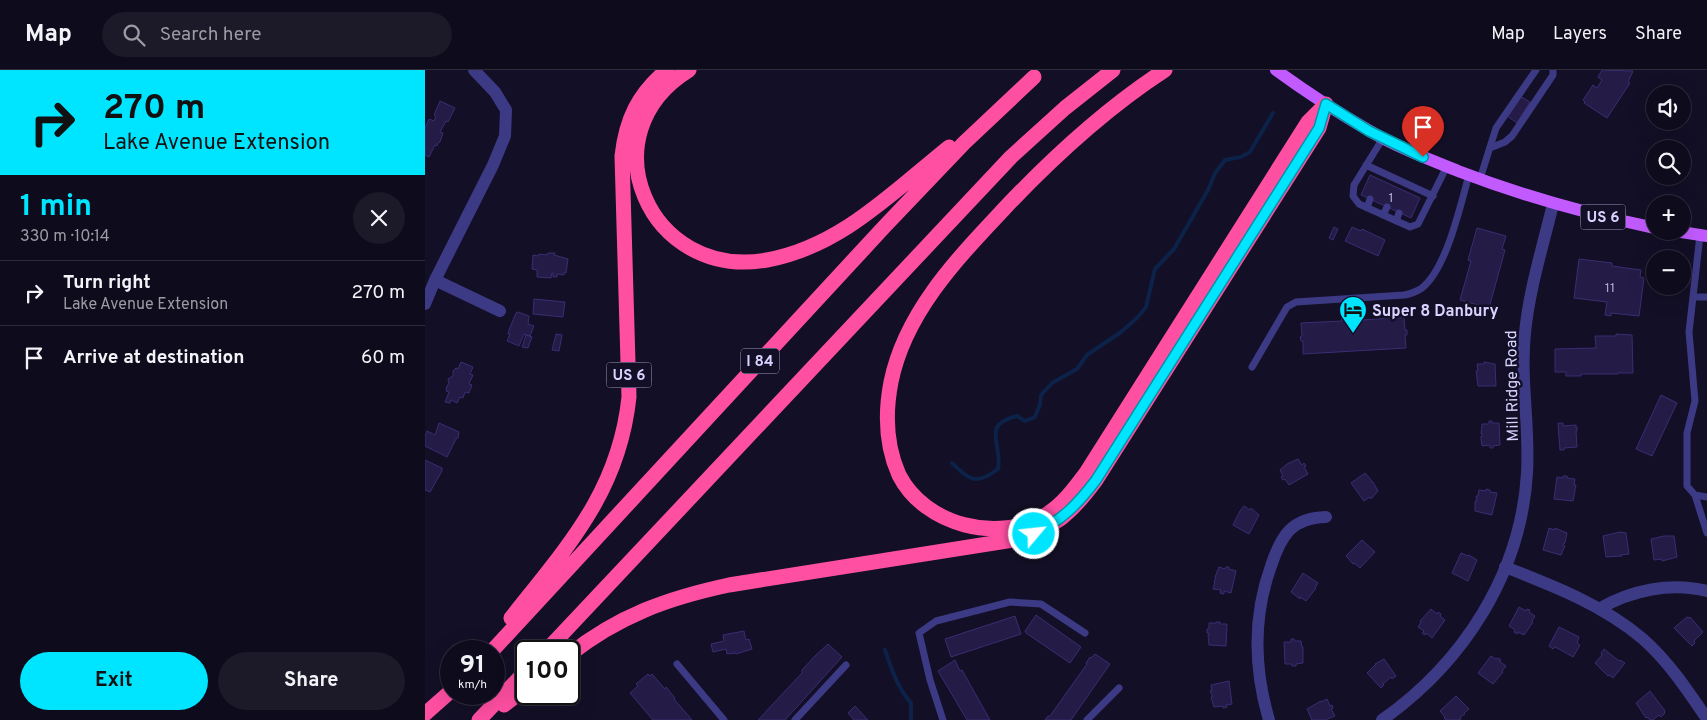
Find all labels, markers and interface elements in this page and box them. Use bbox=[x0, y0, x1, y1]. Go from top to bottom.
search box bbox=[102, 12, 452, 57]
text: Map bbox=[25, 20, 72, 50]
icon: search bbox=[120, 21, 148, 49]
text: Search here bbox=[160, 23, 261, 47]
text: Map bbox=[1491, 23, 1525, 46]
text: Layers bbox=[1553, 23, 1607, 46]
text: Share bbox=[1635, 23, 1682, 46]
map controls bbox=[1646, 85, 1691, 295]
button: sound bbox=[1646, 85, 1691, 130]
text: 270 m bbox=[103, 87, 205, 131]
icon: right bbox=[20, 90, 85, 155]
pin bbox=[1402, 106, 1444, 157]
icon: arrive bbox=[1409, 113, 1437, 141]
text: Lake Avenue Extension bbox=[103, 130, 330, 157]
button: search bbox=[1646, 140, 1691, 185]
text: 1 min bbox=[20, 189, 92, 226]
house number: 1 bbox=[1388, 190, 1394, 207]
button: close bbox=[353, 192, 405, 244]
button: + bbox=[1646, 195, 1691, 240]
road number: US 6 bbox=[1581, 204, 1625, 230]
text: 330 m · 10:14 bbox=[20, 227, 110, 247]
button: − bbox=[1646, 250, 1691, 295]
text: Turn right bbox=[63, 271, 151, 295]
icon: right bbox=[20, 279, 48, 307]
house number: 11 bbox=[1605, 280, 1615, 297]
text: 270 m bbox=[351, 281, 405, 305]
text: Lake Avenue Extension bbox=[63, 295, 228, 315]
hotel icon: Super 8 Danbury bbox=[1338, 295, 1368, 334]
place label: Super 8 Danbury bbox=[1372, 302, 1499, 322]
street label: Mill Ridge Road bbox=[1502, 330, 1524, 442]
icon: arrive bbox=[20, 344, 48, 372]
text: Arrive at destination bbox=[63, 346, 244, 370]
text: 60 m bbox=[361, 346, 405, 370]
road number: I 84 bbox=[741, 348, 779, 374]
road number: US 6 bbox=[607, 362, 651, 388]
position arrow bbox=[1007, 507, 1059, 559]
speed limit sign: 100 bbox=[515, 640, 580, 705]
text: 91 bbox=[460, 650, 485, 682]
button: Exit bbox=[20, 652, 208, 710]
button: Share bbox=[218, 652, 405, 710]
text: km/h bbox=[458, 677, 487, 693]

